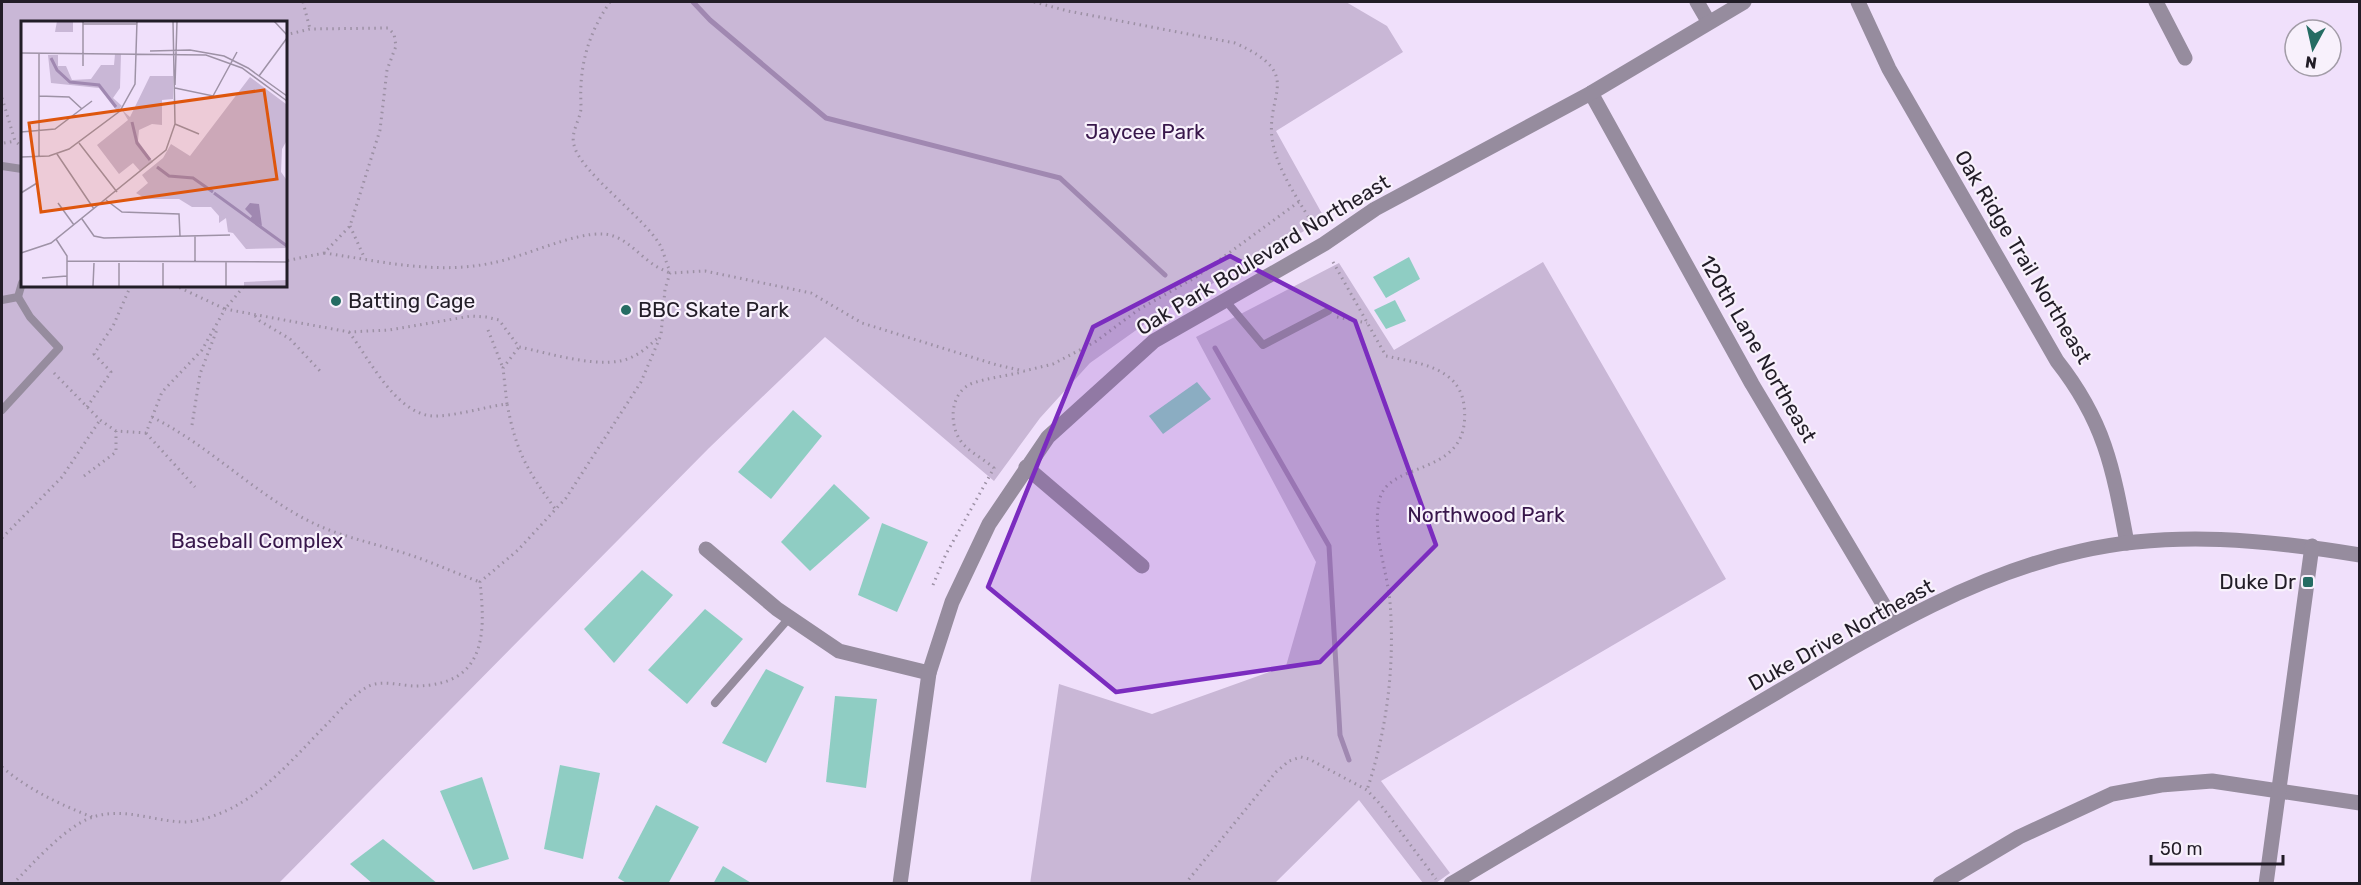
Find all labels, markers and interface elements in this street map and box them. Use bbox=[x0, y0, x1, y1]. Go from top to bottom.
north arrow bbox=[2283, 18, 2343, 78]
inset map bbox=[21, 21, 286, 286]
text: N bbox=[2304, 52, 2318, 73]
park label: Jaycee Park bbox=[1085, 119, 1205, 144]
street label: Oak Ridge Trail Northeast bbox=[1950, 145, 2097, 368]
street label: Oak Park Boulevard Northeast bbox=[1131, 169, 1394, 340]
street label: 120th Lane Northeast bbox=[1695, 251, 1822, 447]
place label: Batting Cage bbox=[348, 288, 475, 313]
marker: Batting Cage bbox=[329, 294, 343, 308]
place label: BBC Skate Park bbox=[638, 297, 789, 322]
marker: BBC Skate Park bbox=[619, 303, 633, 317]
park label: Northwood Park bbox=[1407, 502, 1565, 527]
park label: Baseball Complex bbox=[171, 528, 343, 553]
place label: Duke Dr bbox=[2219, 569, 2296, 594]
street label: Duke Drive Northeast bbox=[1744, 573, 1938, 696]
marker: Duke Dr bbox=[2301, 575, 2315, 589]
scale bar bbox=[2151, 828, 2283, 866]
text: 50 m bbox=[2160, 838, 2203, 860]

